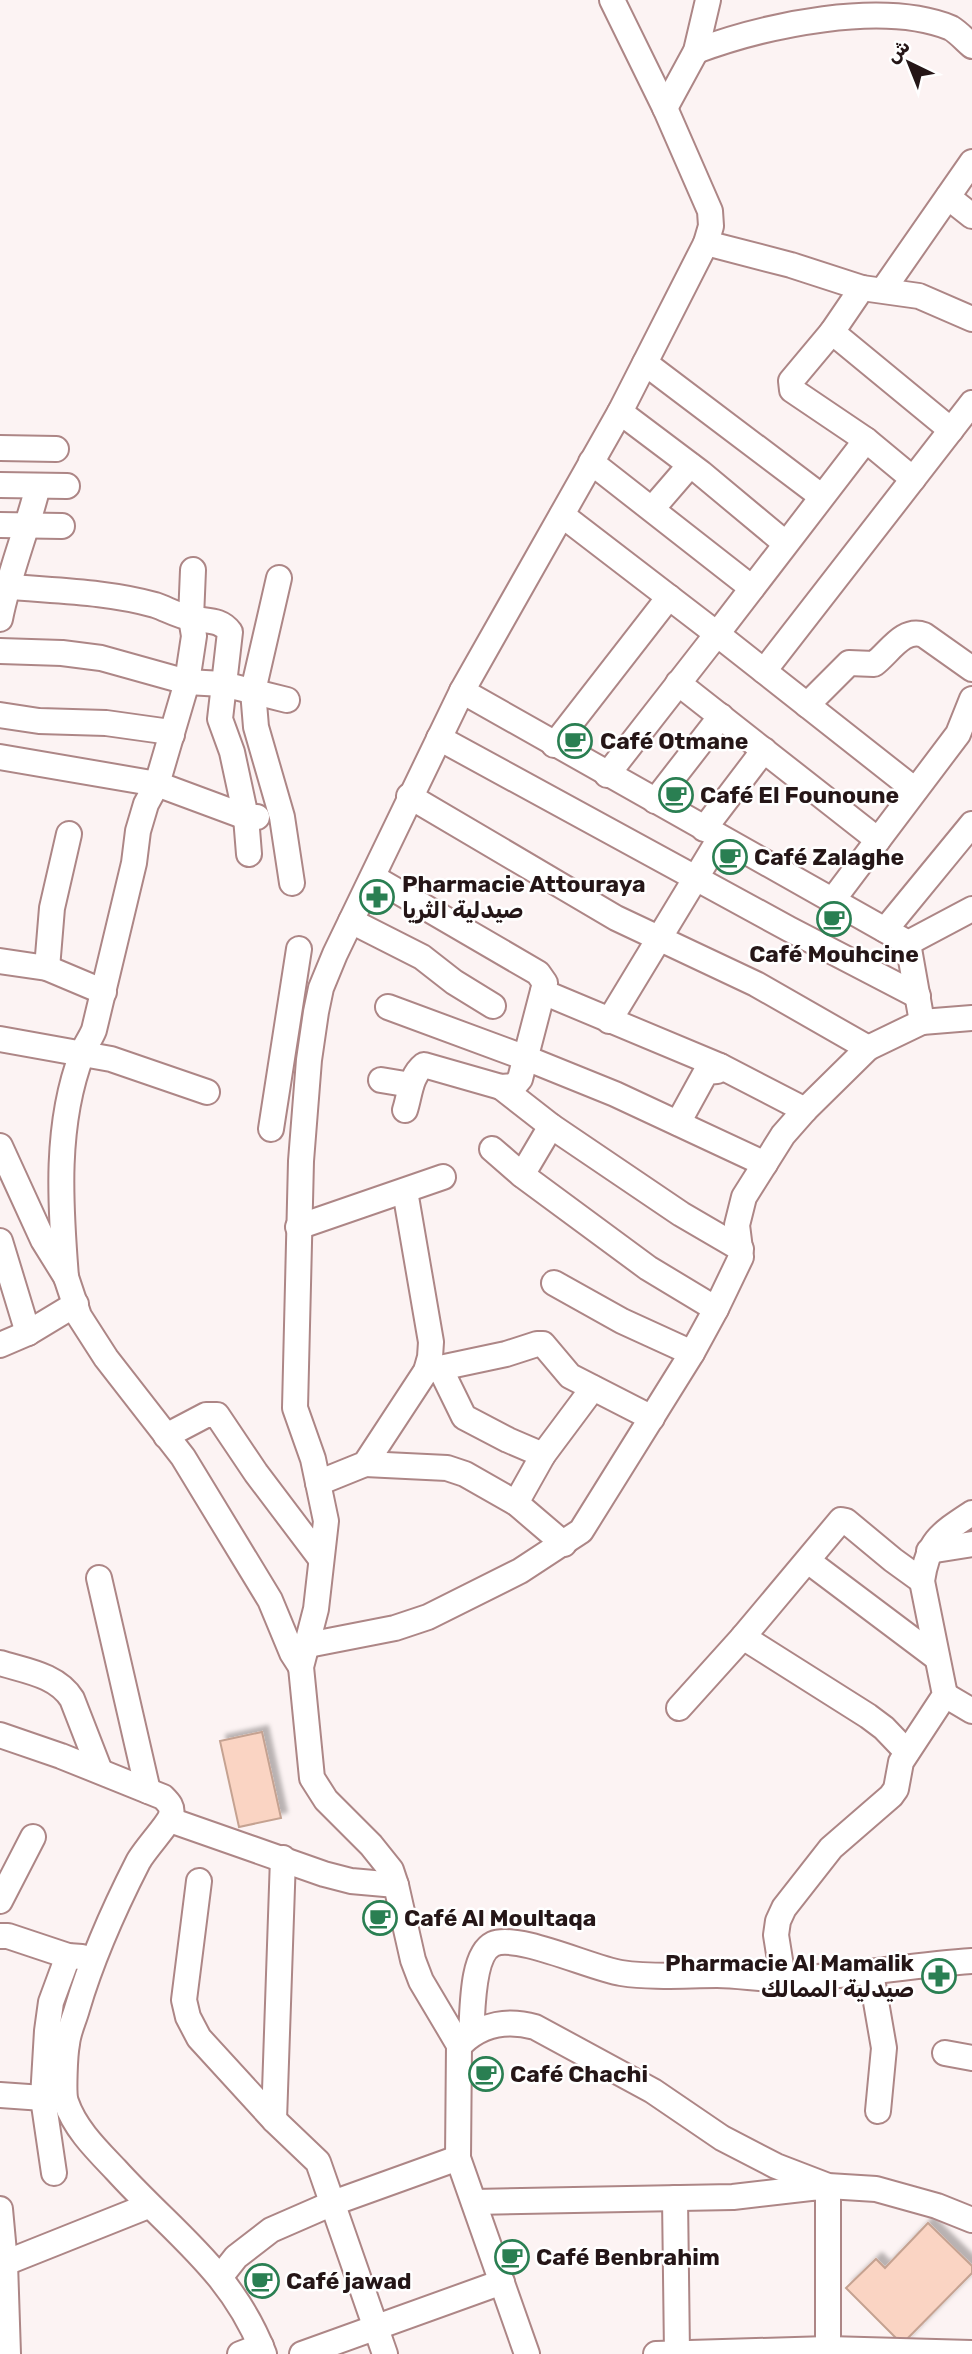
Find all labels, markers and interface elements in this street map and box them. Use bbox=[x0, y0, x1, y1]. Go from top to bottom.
north arrow bbox=[874, 28, 944, 98]
text: ش bbox=[881, 34, 914, 68]
cafe icon: Café Otmane bbox=[556, 722, 594, 760]
place label: Café Otmane bbox=[600, 727, 748, 755]
cafe icon: Café El Founoune bbox=[657, 776, 695, 814]
place label: Café El Founoune bbox=[700, 781, 899, 809]
cafe icon: Café Zalaghe bbox=[711, 838, 749, 876]
place label: Café Zalaghe bbox=[754, 843, 904, 871]
place label: Pharmacie Attouraya صيدلية الثريا bbox=[402, 870, 645, 924]
pharmacy icon: Pharmacie Attouraya صيدلية الثريا bbox=[358, 878, 396, 916]
cafe icon: Café Mouhcine bbox=[815, 900, 853, 938]
place label: Café Mouhcine bbox=[749, 940, 919, 968]
cafe icon: Café Al Moultaqa bbox=[361, 1899, 399, 1937]
place label: Café Al Moultaqa bbox=[404, 1904, 596, 1932]
place label: Pharmacie Al Mamalik صيدلية الممالك bbox=[665, 1949, 915, 2003]
pharmacy icon: Pharmacie Al Mamalik صيدلية الممالك bbox=[920, 1957, 958, 1995]
cafe icon: Café Chachi bbox=[467, 2055, 505, 2093]
place label: Café Chachi bbox=[510, 2060, 648, 2088]
cafe icon: Café Benbrahim bbox=[493, 2238, 531, 2276]
place label: Café Benbrahim bbox=[536, 2243, 720, 2271]
cafe icon: Café jawad bbox=[243, 2262, 281, 2300]
place label: Café jawad bbox=[286, 2267, 412, 2295]

